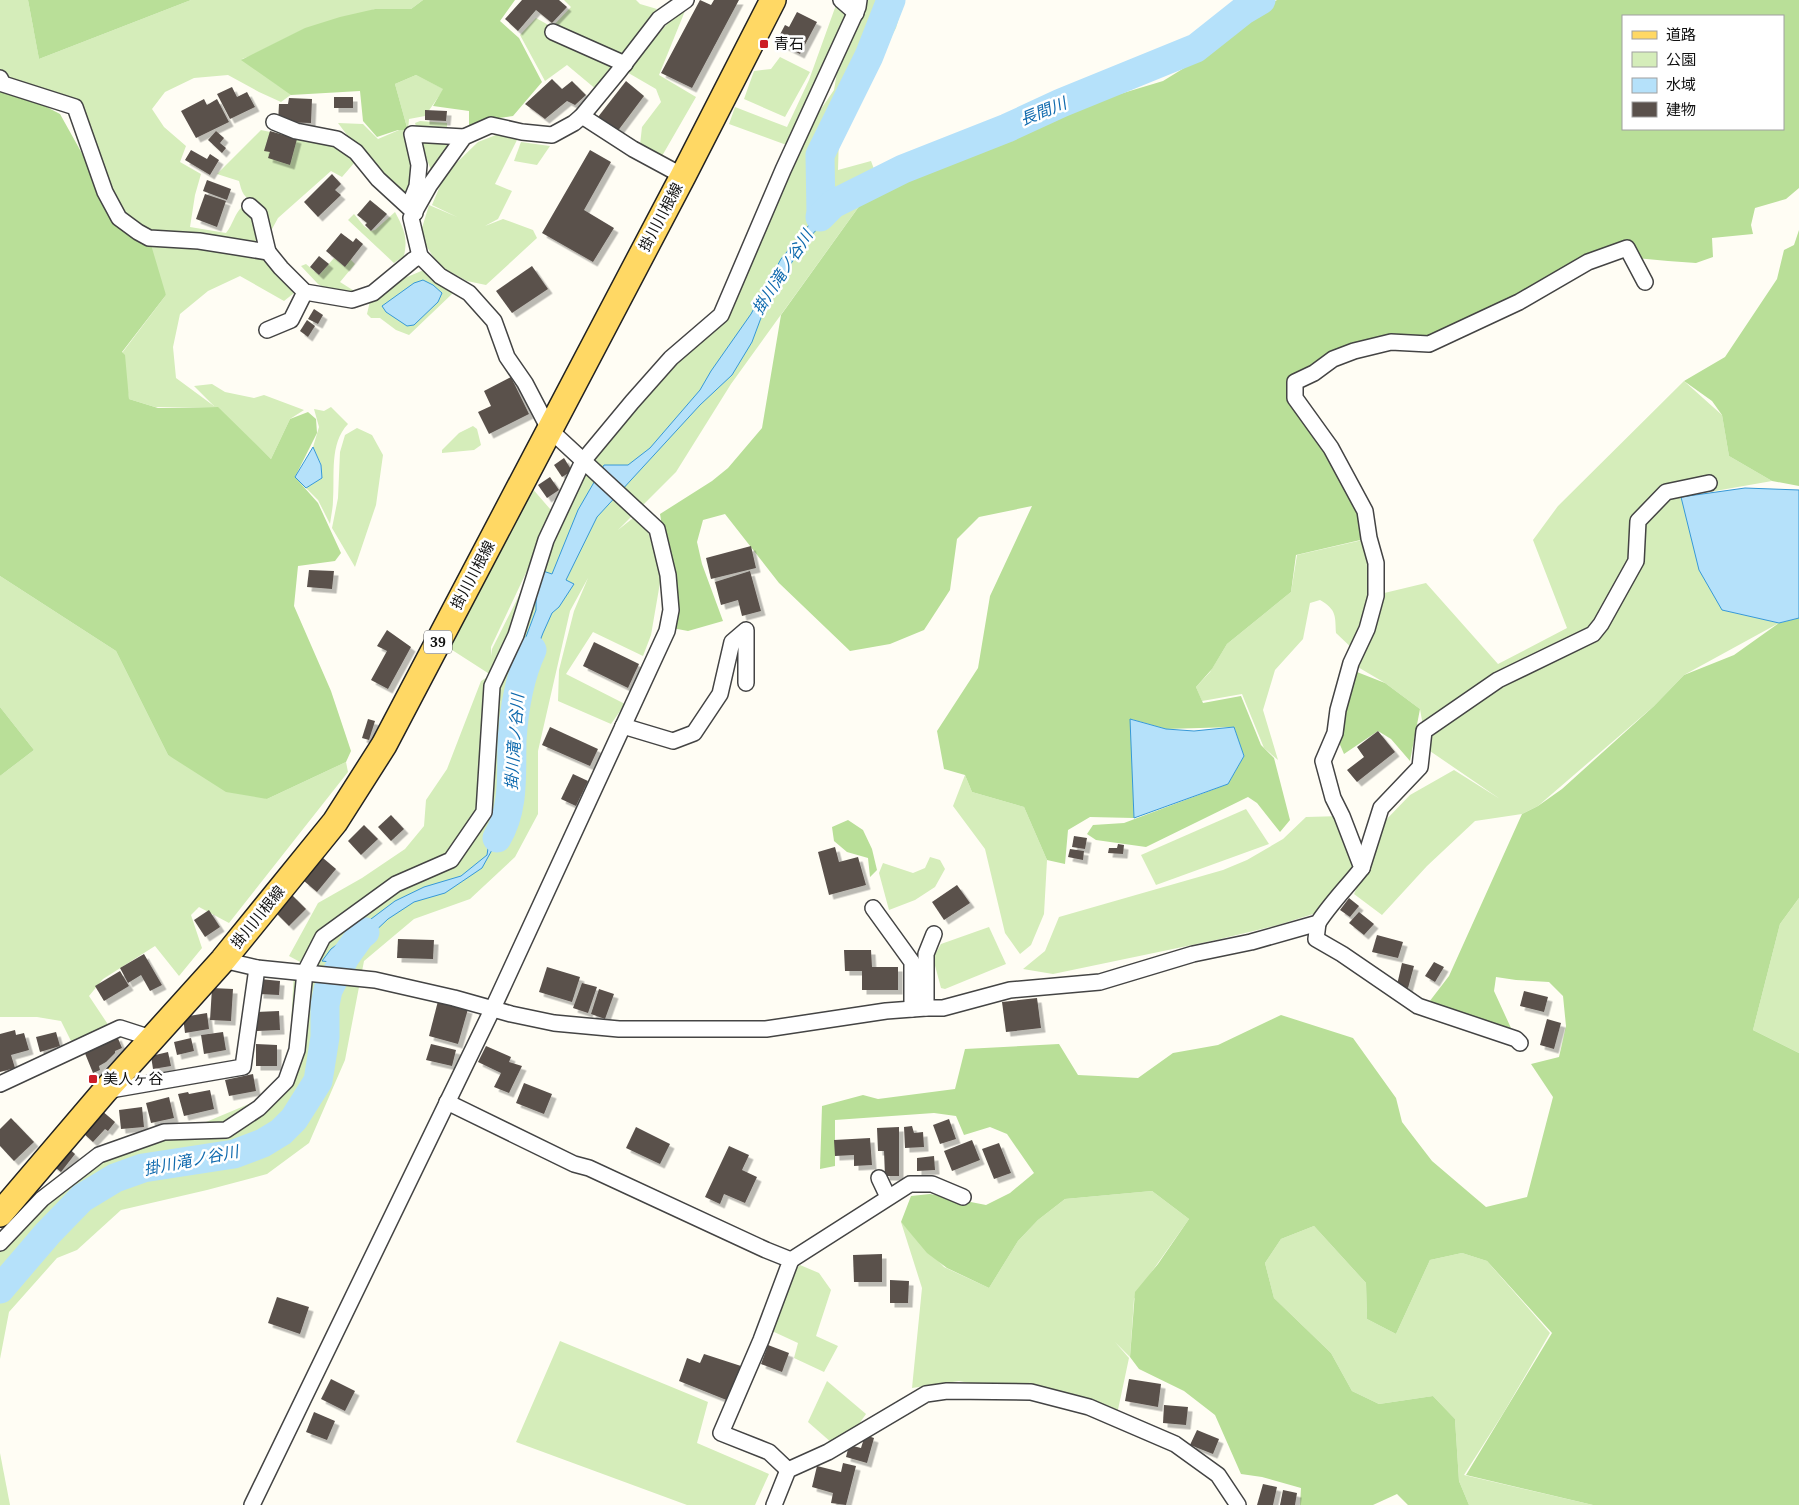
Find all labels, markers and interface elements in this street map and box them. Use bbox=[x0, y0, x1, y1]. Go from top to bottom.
legend bbox=[1622, 15, 1784, 130]
text: 道路 bbox=[1666, 24, 1696, 44]
place label: 青石 bbox=[774, 33, 804, 53]
marker: 青石 bbox=[758, 38, 770, 50]
text: 公園 bbox=[1666, 49, 1696, 69]
text: 水域 bbox=[1666, 74, 1696, 94]
water label: 長間川 bbox=[1017, 91, 1071, 130]
text: 建物 bbox=[1666, 99, 1696, 119]
street label: 掛川川根線 bbox=[634, 179, 687, 254]
water label: 掛川滝ノ谷川 bbox=[747, 224, 818, 318]
street label: 掛川川根線 bbox=[446, 537, 499, 612]
road number: 39 bbox=[424, 630, 452, 654]
water label: 掛川滝ノ谷川 bbox=[500, 691, 528, 791]
street label: 掛川川根線 bbox=[226, 881, 289, 952]
place label: 美人ヶ谷 bbox=[103, 1068, 163, 1088]
marker: 美人ヶ谷 bbox=[87, 1073, 99, 1085]
water label: 掛川滝ノ谷川 bbox=[142, 1140, 242, 1180]

